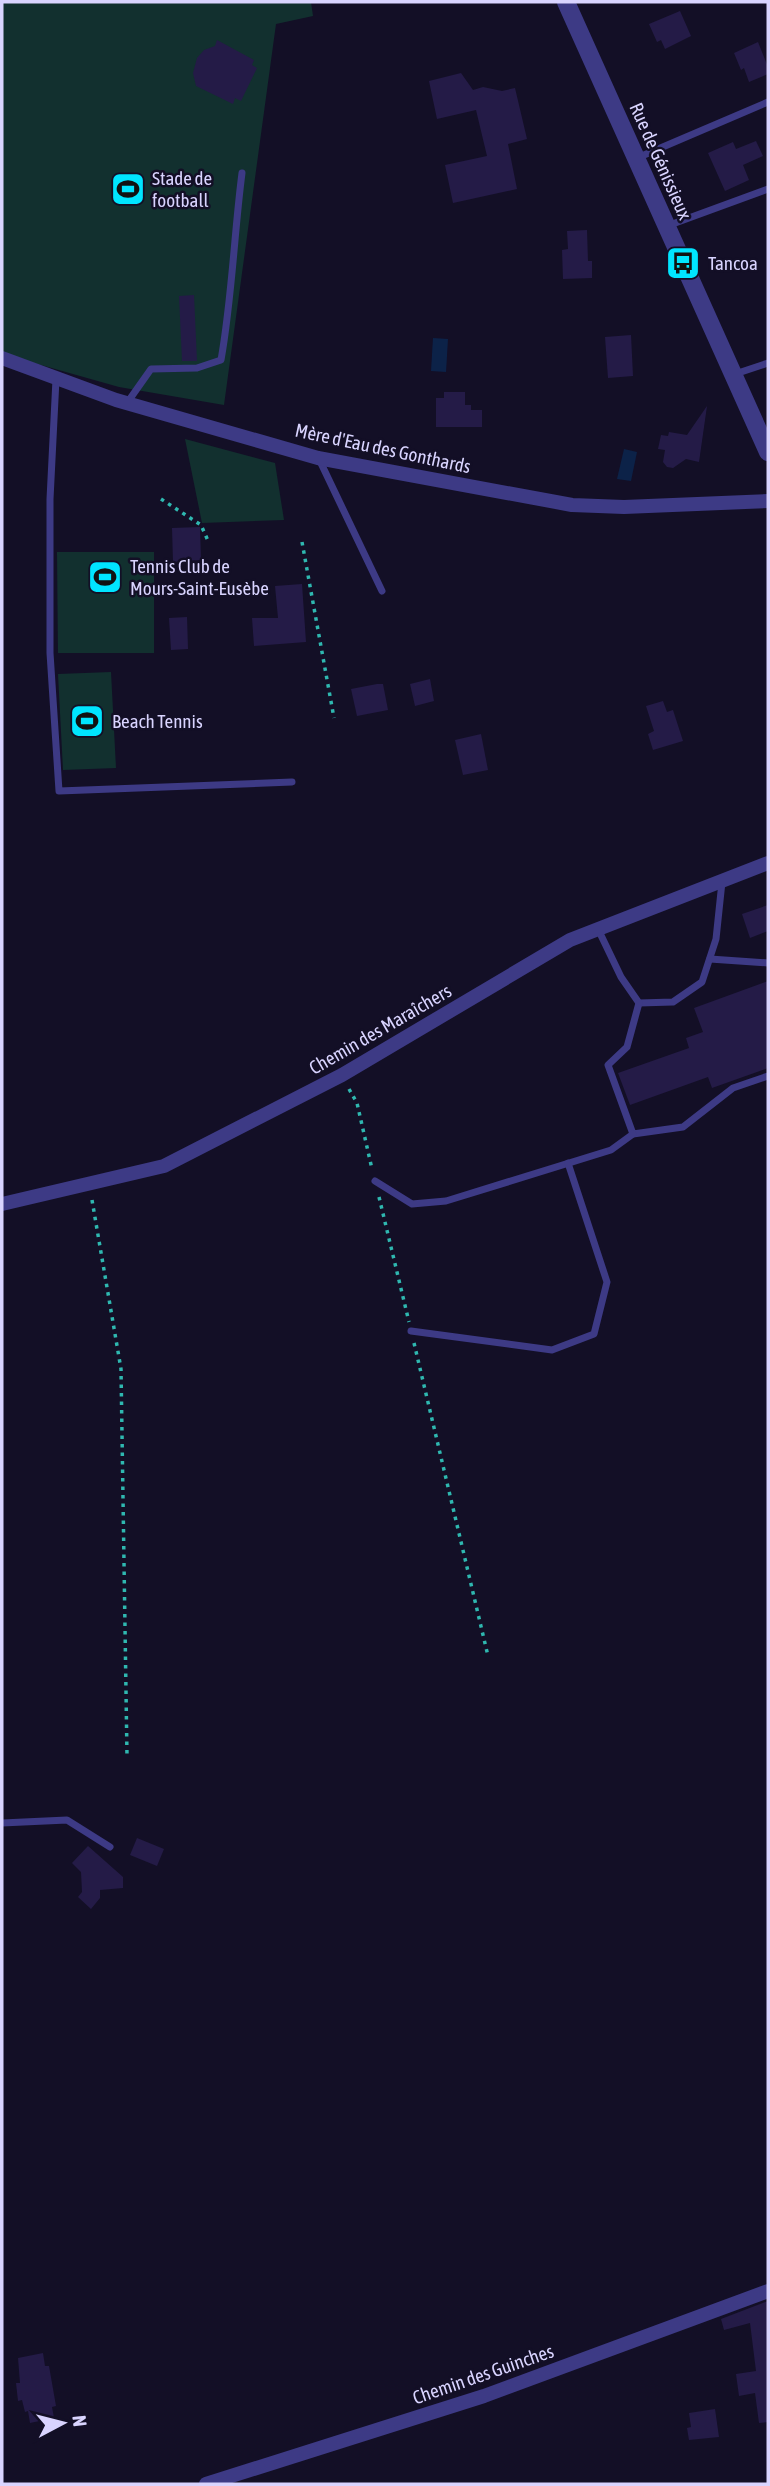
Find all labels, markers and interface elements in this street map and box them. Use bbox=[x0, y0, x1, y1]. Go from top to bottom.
street label: Rue de Génissieux bbox=[625, 99, 697, 223]
place label: Stade de football bbox=[152, 167, 212, 211]
sports icon: Stade de football bbox=[109, 170, 147, 208]
bus stop icon: Tancoa bbox=[664, 244, 702, 282]
place label: Tancoa bbox=[708, 252, 758, 274]
street label: Mère d'Eau des Gonthards bbox=[293, 419, 473, 477]
place label: Tennis Club de Mours-Saint-Eusèbe bbox=[130, 555, 269, 599]
sports icon: Tennis Club de Mours-Saint-Eusèbe bbox=[86, 558, 124, 596]
sports icon: Beach Tennis bbox=[68, 702, 106, 740]
place label: Beach Tennis bbox=[112, 710, 203, 732]
street label: Chemin des Maraîchers bbox=[305, 979, 455, 1079]
street label: Chemin des Guinches bbox=[410, 2339, 557, 2408]
north arrow bbox=[28, 2388, 98, 2458]
text: N bbox=[68, 2414, 91, 2428]

